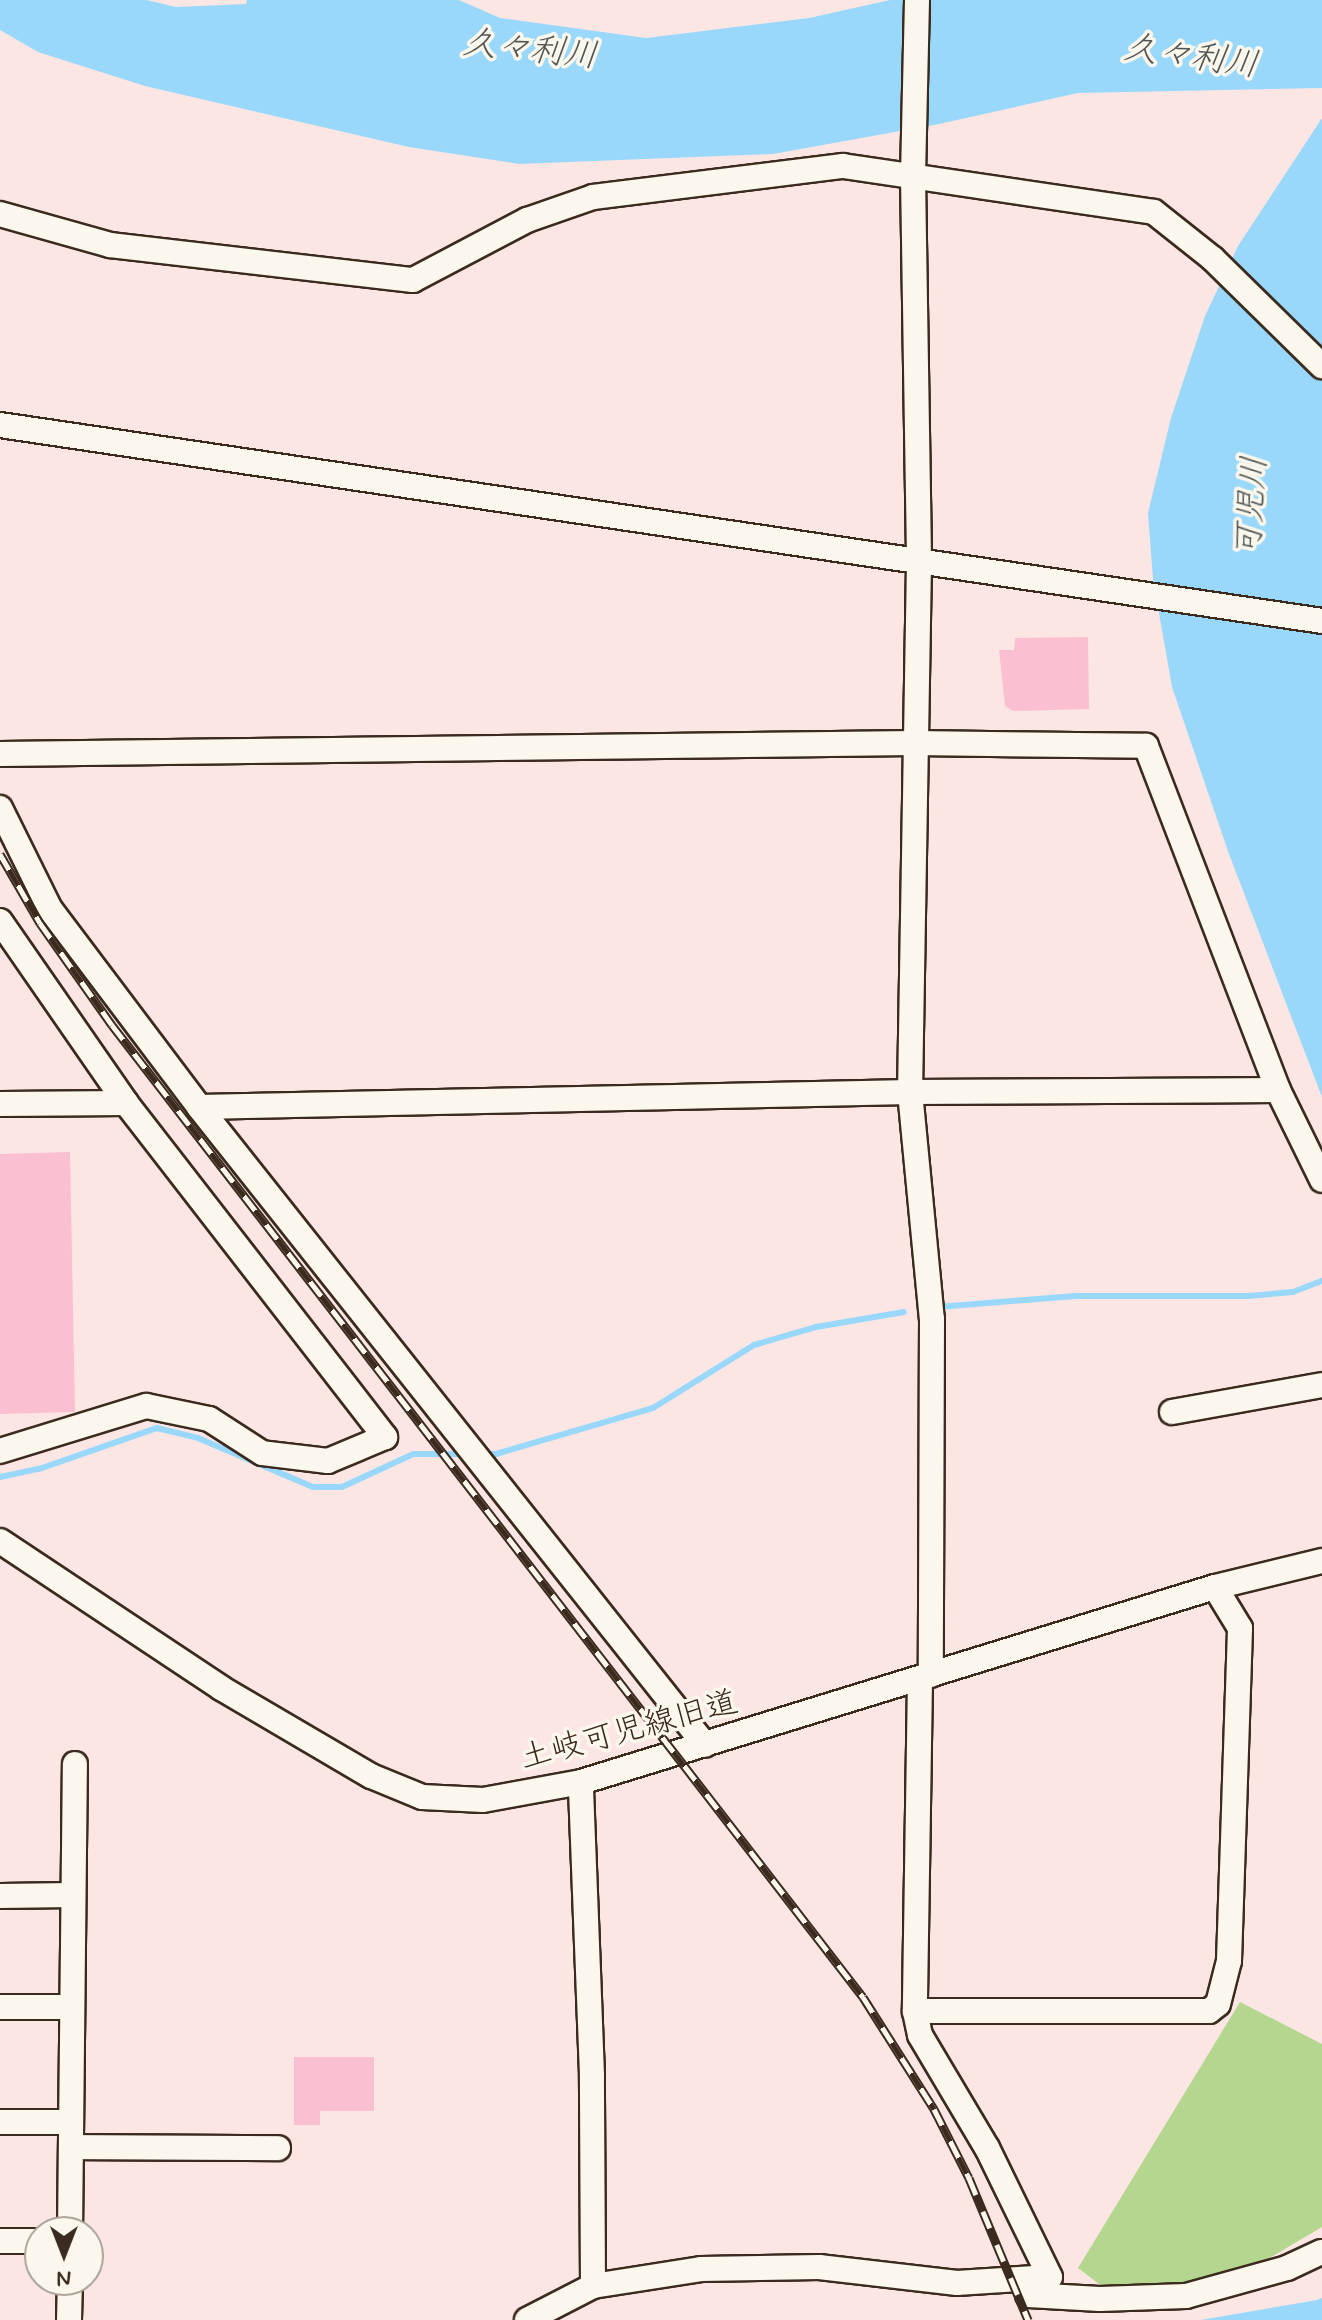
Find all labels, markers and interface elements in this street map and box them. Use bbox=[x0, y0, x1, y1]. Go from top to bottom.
water label: 久々利川 bbox=[460, 23, 600, 77]
water label: 久々利川 bbox=[1121, 27, 1261, 87]
water label: 可児川 bbox=[1228, 455, 1276, 559]
street label: 土岐可児線旧道 bbox=[516, 1683, 742, 1779]
north arrow bbox=[24, 2216, 104, 2296]
text: N bbox=[57, 2264, 71, 2292]

